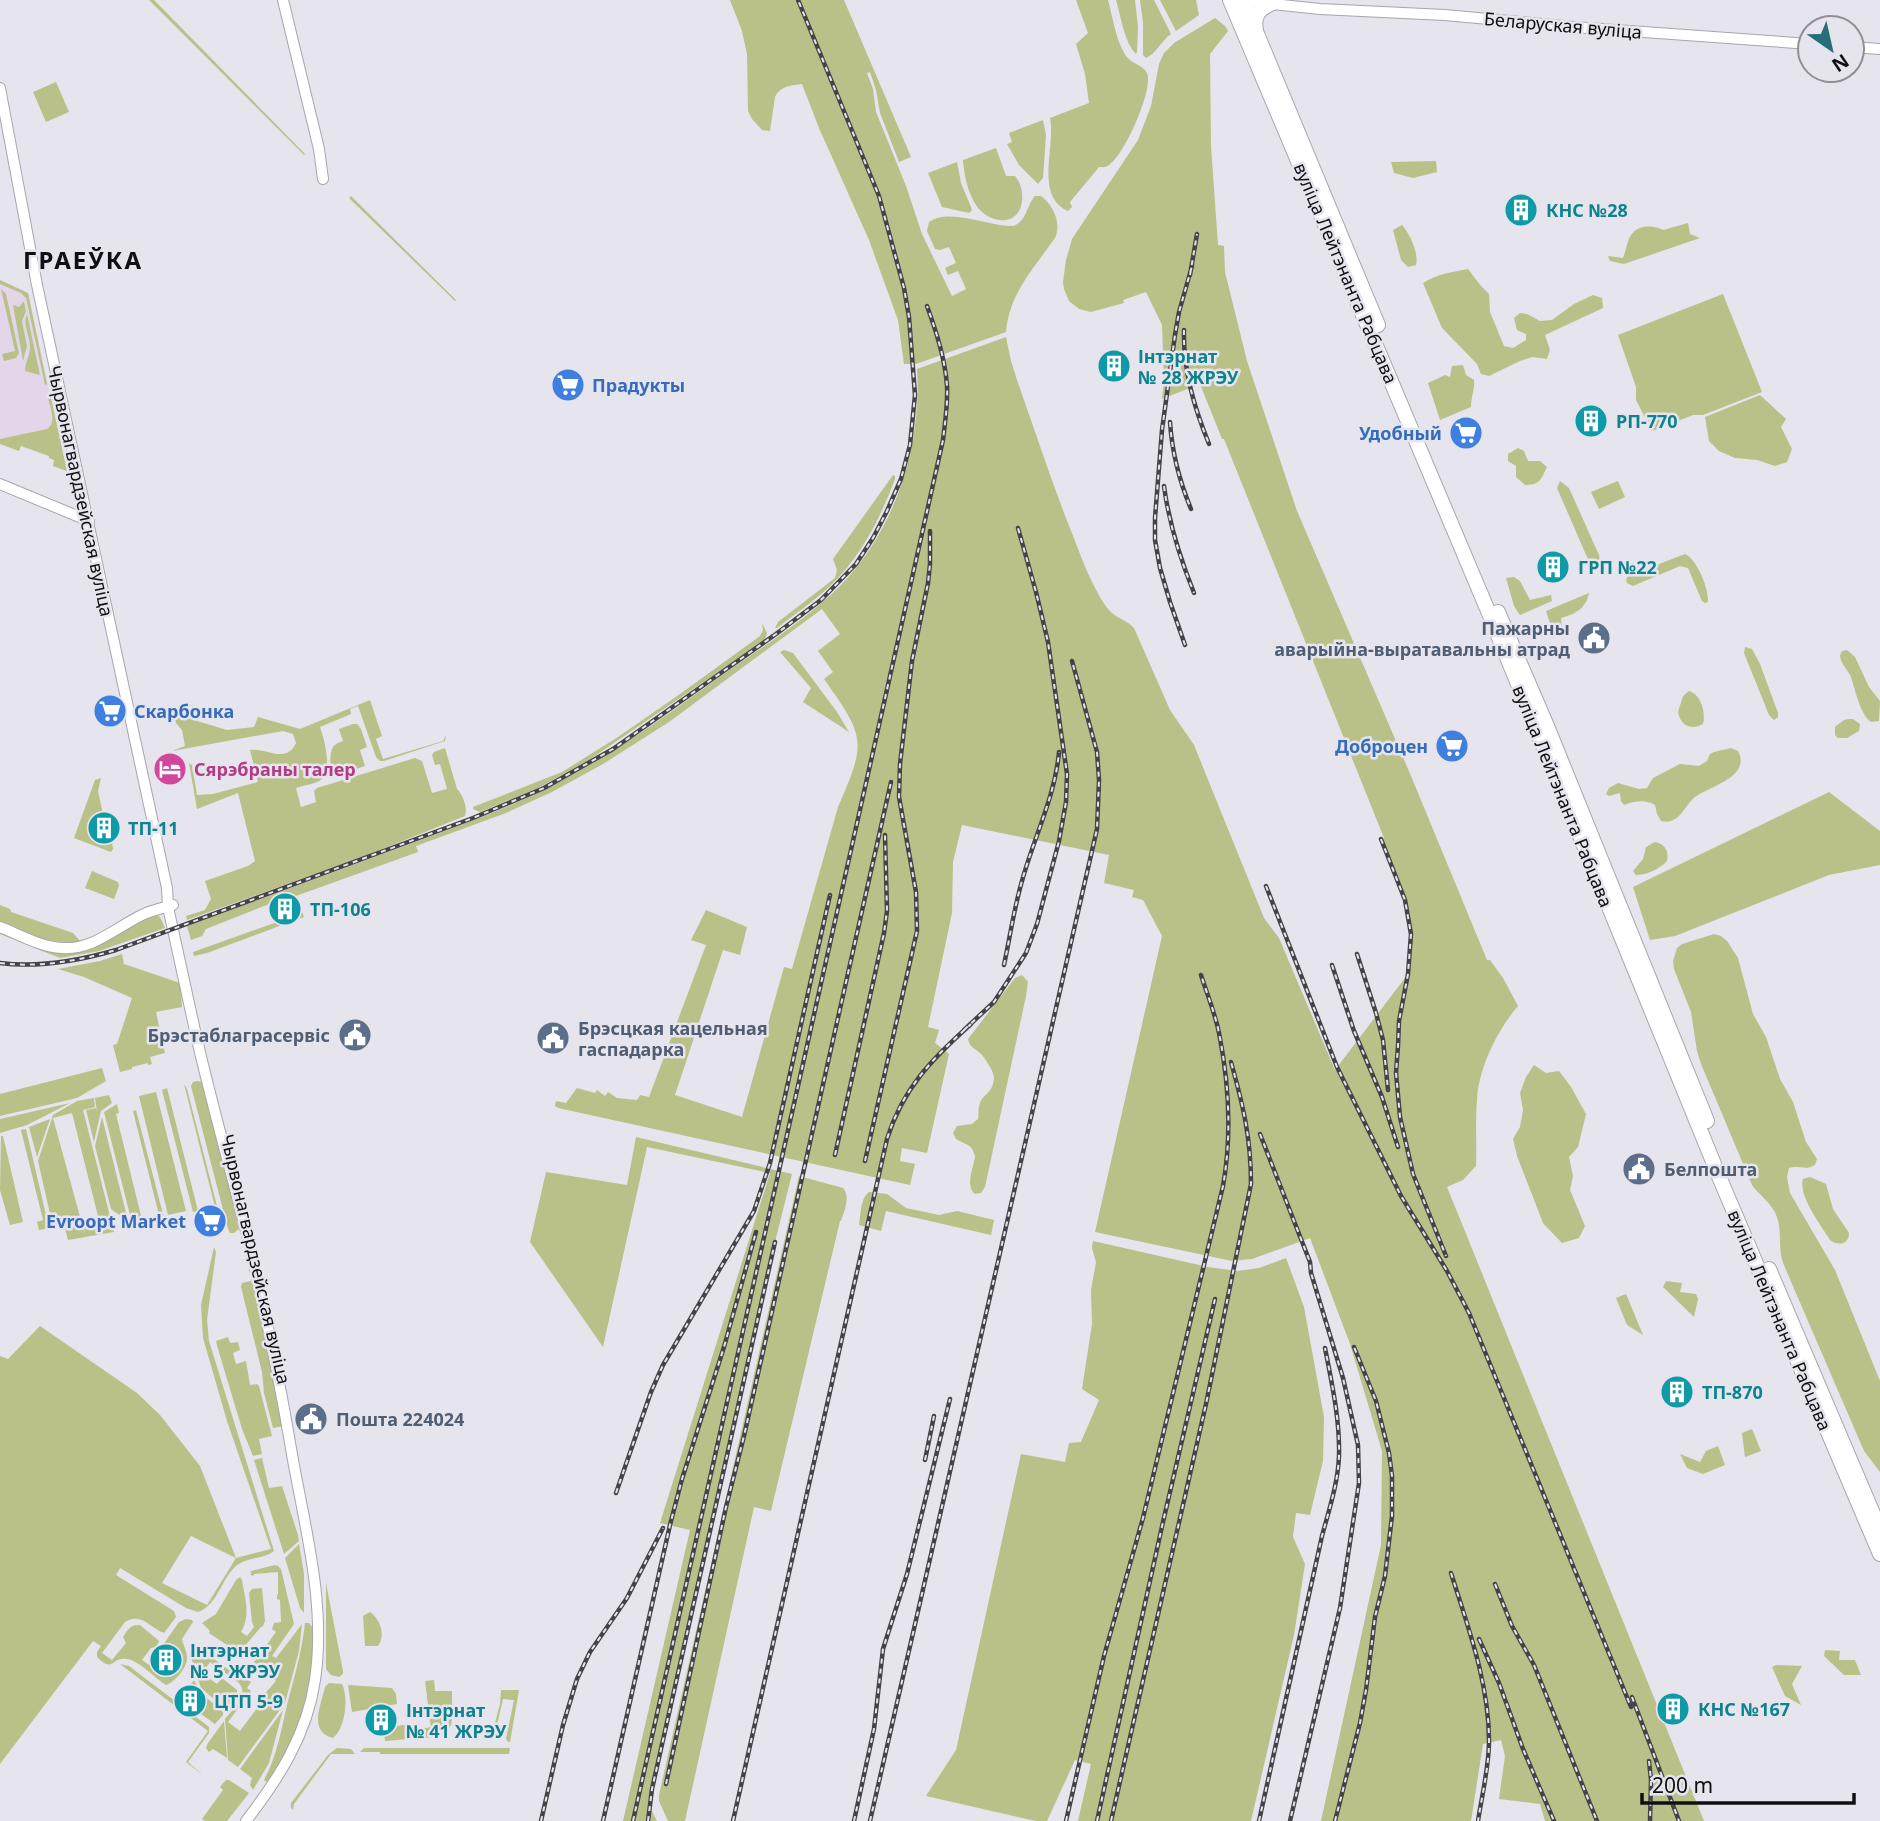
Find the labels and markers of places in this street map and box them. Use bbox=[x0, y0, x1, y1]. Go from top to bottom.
building icon: КНС №28 bbox=[1502, 191, 1540, 229]
place label: КНС №28 bbox=[1546, 198, 1628, 222]
place label: Інтэрнат № 28 ЖРЭУ bbox=[1138, 344, 1239, 389]
building icon: Інтэрнат № 28 ЖРЭУ bbox=[1095, 347, 1133, 385]
supermarket icon: Прадукты bbox=[549, 366, 587, 404]
place label: Прадукты bbox=[592, 373, 685, 397]
building icon: РП-770 bbox=[1572, 402, 1610, 440]
place label: РП-770 bbox=[1616, 409, 1678, 433]
supermarket icon: Удобный bbox=[1447, 414, 1485, 452]
place label: Удобный bbox=[1359, 421, 1442, 445]
building icon: ГРП №22 bbox=[1534, 548, 1572, 586]
place label: ГРП №22 bbox=[1578, 555, 1657, 579]
place label: Пажарны аварыйна-выратавальны атрад bbox=[1274, 616, 1571, 661]
public building icon: Пажарны аварыйна-выратавальны атрад bbox=[1575, 619, 1613, 657]
supermarket icon: Скарбонка bbox=[91, 692, 129, 730]
place label: Скарбонка bbox=[134, 699, 234, 723]
supermarket icon: Доброцен bbox=[1433, 727, 1471, 765]
place label: Доброцен bbox=[1335, 734, 1428, 758]
hotel icon: Сярэбраны талер bbox=[151, 750, 189, 788]
place label: Сярэбраны талер bbox=[194, 757, 356, 781]
building icon: ТП-11 bbox=[85, 809, 123, 847]
place label: ТП-11 bbox=[128, 816, 178, 840]
building icon: ТП-106 bbox=[266, 890, 304, 928]
place label: ТП-106 bbox=[310, 897, 371, 921]
public building icon: Брэстаблаграсервіс bbox=[336, 1016, 374, 1054]
place label: Брэсцкая кацельная гаспадарка bbox=[578, 1016, 768, 1061]
public building icon: Брэсцкая кацельная гаспадарка bbox=[534, 1019, 572, 1057]
place label: Брэстаблаграсервіс bbox=[147, 1023, 330, 1047]
public building icon: Белпошта bbox=[1620, 1150, 1658, 1188]
place label: Белпошта bbox=[1664, 1157, 1757, 1181]
supermarket icon: Evroopt Market bbox=[191, 1202, 229, 1240]
place label: Evroopt Market bbox=[46, 1209, 186, 1233]
building icon: ТП-870 bbox=[1658, 1373, 1696, 1411]
place label: ТП-870 bbox=[1702, 1380, 1763, 1404]
public building icon: Пошта 224024 bbox=[292, 1400, 330, 1438]
place label: Пошта 224024 bbox=[336, 1407, 464, 1431]
place label: Інтэрнат № 5 ЖРЭУ bbox=[190, 1638, 280, 1683]
building icon: Інтэрнат № 5 ЖРЭУ bbox=[147, 1641, 185, 1679]
building icon: ЦТП 5-9 bbox=[171, 1682, 209, 1720]
place label: ЦТП 5-9 bbox=[214, 1689, 283, 1713]
building icon: КНС №167 bbox=[1654, 1690, 1692, 1728]
place label: КНС №167 bbox=[1698, 1697, 1790, 1721]
place label: Інтэрнат № 41 ЖРЭУ bbox=[406, 1698, 507, 1743]
building icon: Інтэрнат № 41 ЖРЭУ bbox=[362, 1701, 400, 1739]

